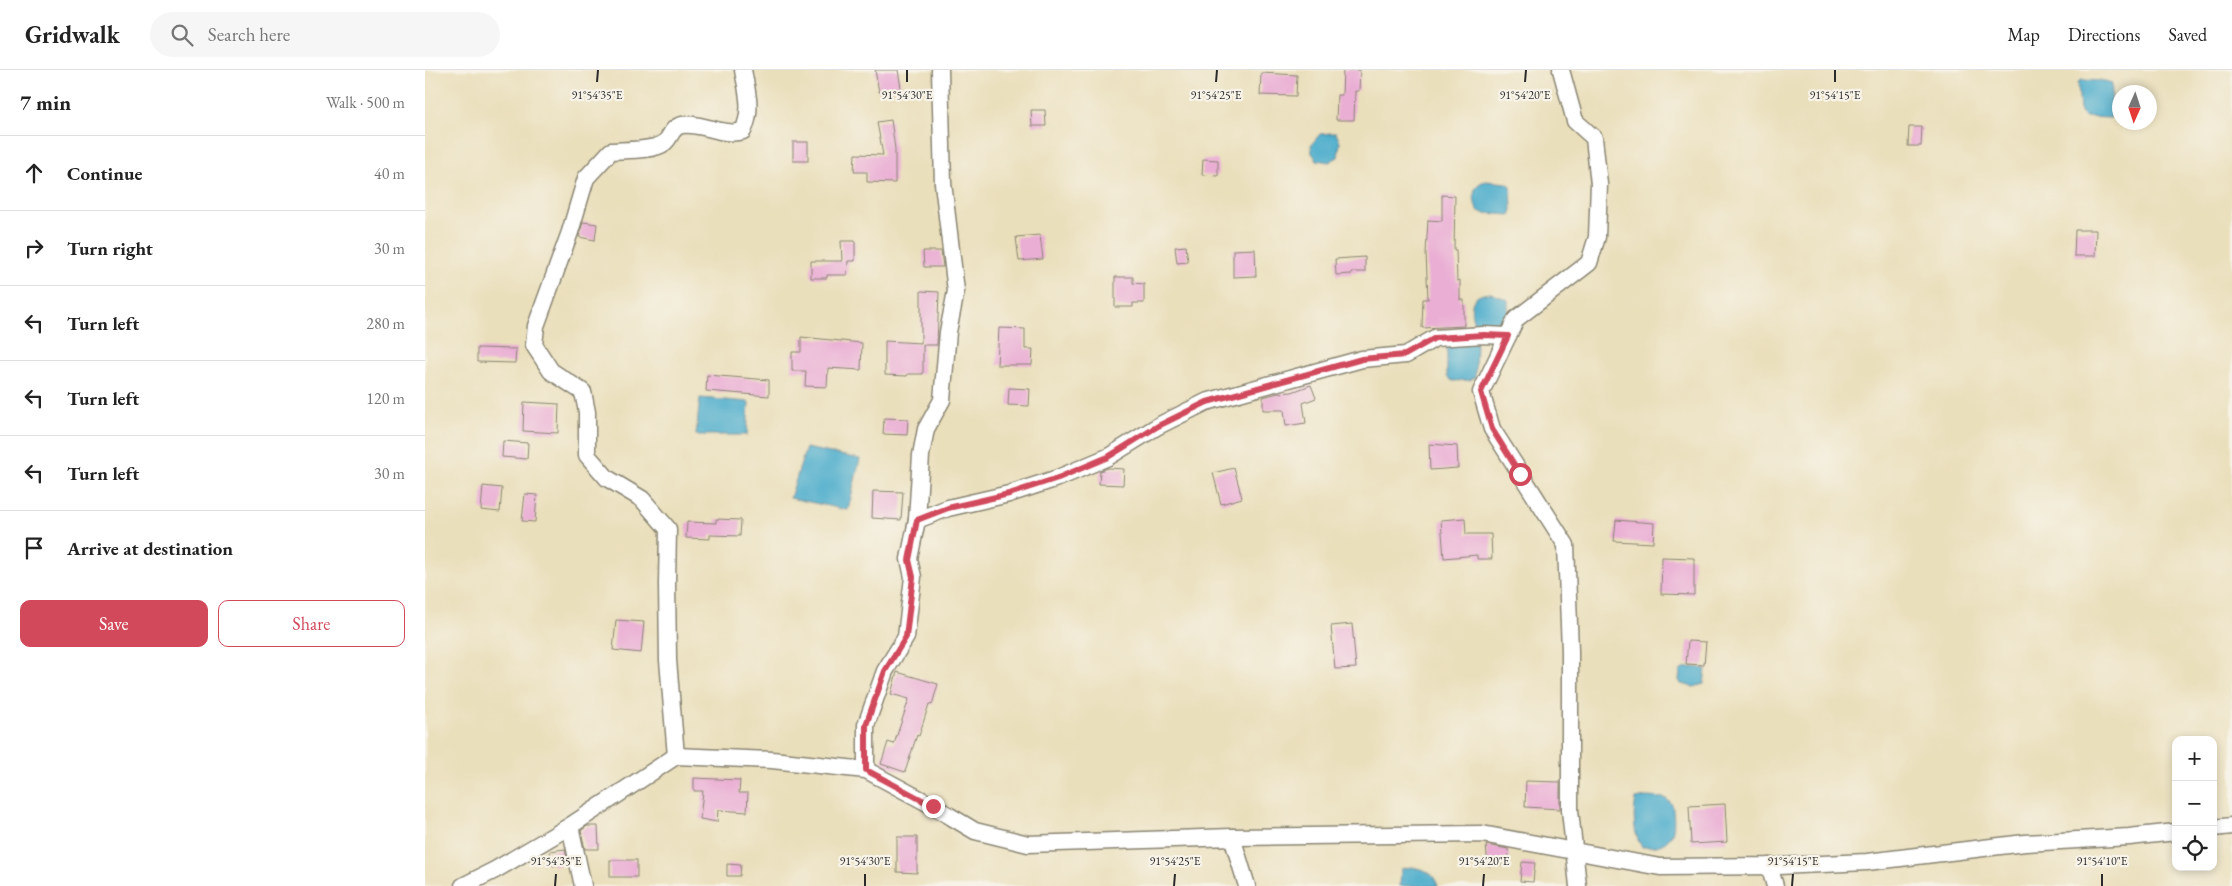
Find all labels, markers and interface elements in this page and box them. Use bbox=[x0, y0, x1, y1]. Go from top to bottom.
search box bbox=[150, 12, 500, 57]
text: Gridwalk bbox=[25, 19, 120, 50]
icon: search bbox=[168, 21, 196, 49]
text: Search here bbox=[208, 22, 290, 47]
text: Map bbox=[2008, 23, 2040, 46]
text: Directions bbox=[2068, 23, 2140, 46]
text: Saved bbox=[2168, 23, 2207, 46]
north arrow bbox=[2112, 85, 2157, 130]
text: 91°54'35"E bbox=[571, 87, 623, 103]
text: 91°54'30"E bbox=[881, 87, 933, 103]
text: 91°54'25"E bbox=[1190, 87, 1242, 103]
text: 91°54'20"E bbox=[1499, 87, 1551, 103]
text: 91°54'15"E bbox=[1809, 87, 1861, 103]
text: 7 min bbox=[20, 89, 71, 116]
text: Walk · 500 m bbox=[326, 92, 405, 113]
icon: ahead bbox=[20, 159, 48, 187]
text: Continue bbox=[67, 161, 142, 186]
text: 40 m bbox=[374, 163, 405, 184]
icon: right bbox=[20, 234, 48, 262]
text: Turn right bbox=[67, 236, 153, 261]
text: 30 m bbox=[374, 238, 405, 259]
icon: left bbox=[20, 309, 48, 337]
text: Turn left bbox=[67, 311, 139, 336]
text: 280 m bbox=[366, 313, 405, 334]
icon: left bbox=[20, 384, 48, 412]
text: Turn left bbox=[67, 386, 139, 411]
text: 120 m bbox=[366, 388, 405, 409]
icon: left bbox=[20, 459, 48, 487]
text: Turn left bbox=[67, 461, 139, 486]
text: 30 m bbox=[374, 463, 405, 484]
route start bbox=[1509, 463, 1532, 486]
icon: arrive bbox=[20, 534, 48, 562]
text: Arrive at destination bbox=[67, 536, 233, 561]
button: Save bbox=[20, 600, 208, 647]
button: Share bbox=[218, 600, 405, 647]
map controls bbox=[2172, 736, 2217, 871]
button: + bbox=[2172, 736, 2217, 781]
button: − bbox=[2172, 781, 2217, 826]
route end bbox=[922, 795, 945, 818]
button: locate bbox=[2172, 826, 2217, 871]
text: 91°54'35"E bbox=[530, 853, 582, 869]
text: 91°54'30"E bbox=[839, 853, 891, 869]
text: 91°54'25"E bbox=[1149, 853, 1201, 869]
text: 91°54'20"E bbox=[1458, 853, 1510, 869]
text: 91°54'15"E bbox=[1767, 853, 1819, 869]
text: 91°54'10"E bbox=[2076, 853, 2128, 869]

